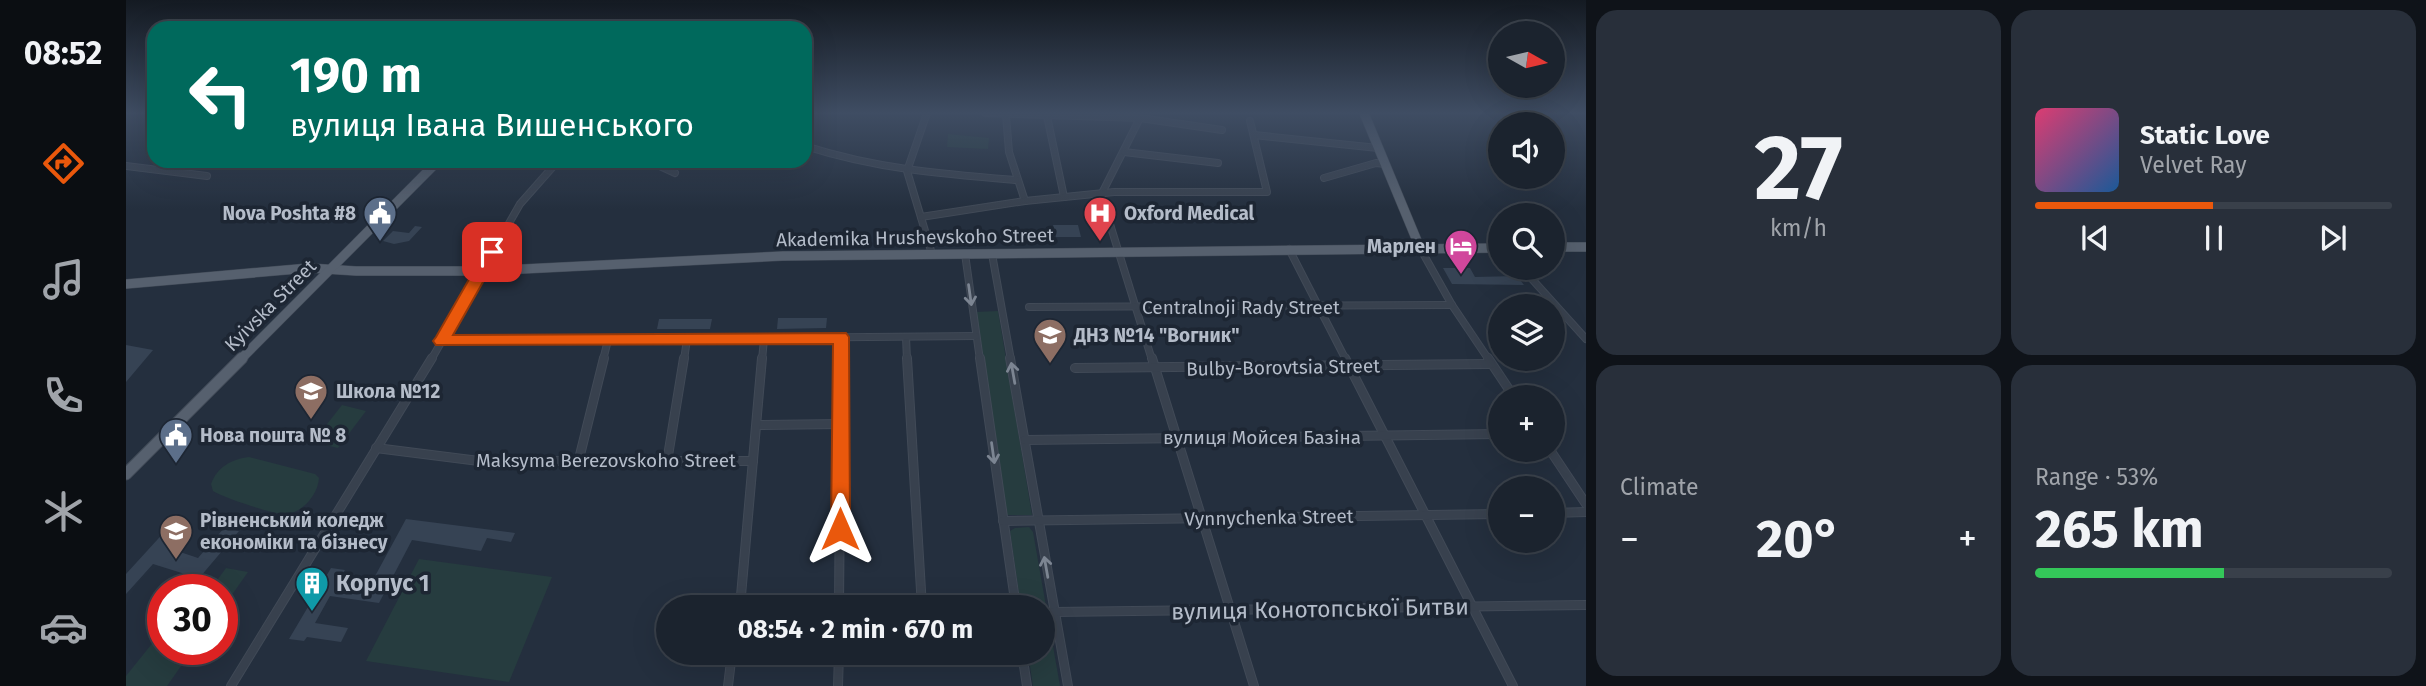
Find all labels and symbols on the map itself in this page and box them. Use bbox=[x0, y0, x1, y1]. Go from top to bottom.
north arrow bbox=[1488, 21, 1564, 98]
public building icon: Nova Poshta #8 bbox=[361, 194, 399, 243]
hospital icon: Oxford Medical bbox=[1081, 194, 1119, 243]
place label: Nova Poshta #8 bbox=[223, 202, 356, 225]
place label: Oxford Medical bbox=[1124, 202, 1255, 225]
pin bbox=[462, 222, 522, 282]
street label: Akademika Hrushevskoho Street bbox=[776, 224, 1054, 251]
hotel icon: Марлен bbox=[1442, 227, 1480, 276]
place label: Марлен bbox=[1367, 235, 1436, 258]
street label: Kyivska Street bbox=[220, 255, 321, 356]
one-way arrow bbox=[964, 283, 977, 306]
street label: Centralnoji Rady Street bbox=[1142, 296, 1340, 319]
school or university icon: ДНЗ №14 "Вогник" bbox=[1031, 316, 1069, 365]
place label: ДНЗ №14 "Вогник" bbox=[1073, 324, 1240, 347]
street label: Bulby-Borovtsia Street bbox=[1186, 354, 1380, 381]
one-way arrow bbox=[1006, 362, 1019, 384]
school or university icon: Школа №12 bbox=[292, 372, 330, 421]
place label: Школа №12 bbox=[336, 380, 440, 403]
public building icon: Нова пошта № 8 bbox=[157, 416, 195, 465]
place label: Нова пошта № 8 bbox=[200, 424, 346, 447]
street label: вулиця Мойсея Базіна bbox=[1163, 426, 1361, 449]
one-way arrow bbox=[987, 441, 1000, 463]
street label: Maksyma Berezovskoho Street bbox=[476, 449, 736, 472]
position arrow bbox=[803, 492, 877, 566]
street label: Vynnychenka Street bbox=[1184, 505, 1354, 530]
place label: Рівненський коледж економіки та бізнесу bbox=[200, 509, 388, 554]
school or university icon: Рівненський коледж економіки та бізнесу bbox=[157, 512, 195, 561]
one-way arrow bbox=[1039, 556, 1052, 579]
building icon: Корпус 1 bbox=[293, 564, 331, 613]
place label: Корпус 1 bbox=[336, 569, 429, 597]
speed limit sign: 30 bbox=[147, 574, 238, 665]
street label: вулиця Конотопської Битви bbox=[1171, 592, 1469, 626]

